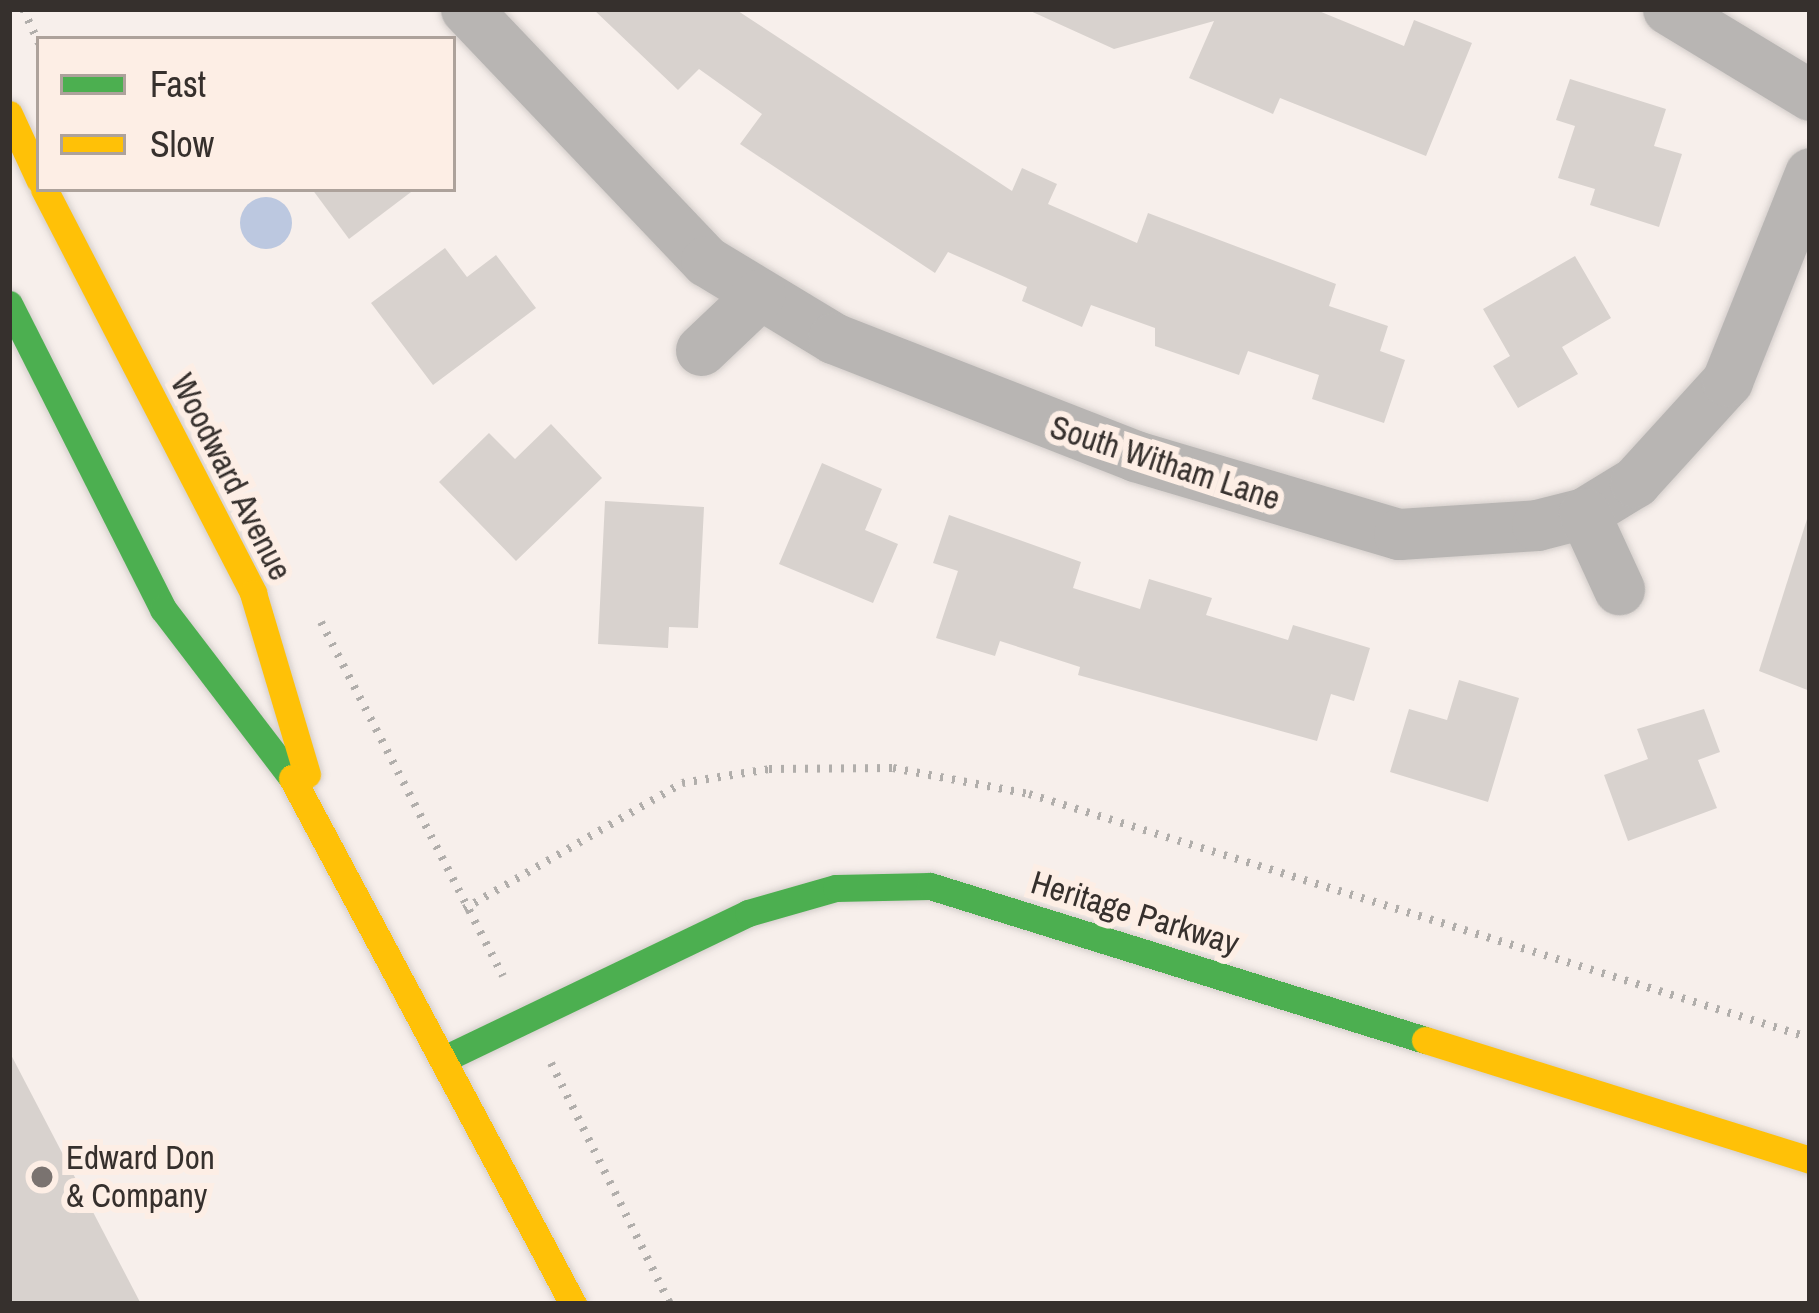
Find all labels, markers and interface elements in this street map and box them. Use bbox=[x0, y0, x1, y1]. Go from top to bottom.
legend bbox=[36, 36, 456, 192]
text: Fast bbox=[150, 60, 206, 108]
text: Slow bbox=[150, 120, 214, 168]
street label: Woodward Avenue bbox=[162, 367, 300, 587]
street label: South Witham Lane bbox=[1045, 407, 1285, 519]
street label: Heritage Parkway bbox=[1026, 863, 1244, 963]
place label: Edward Don & Company bbox=[66, 1138, 215, 1216]
marker: Edward Don & Company bbox=[29, 1164, 55, 1190]

